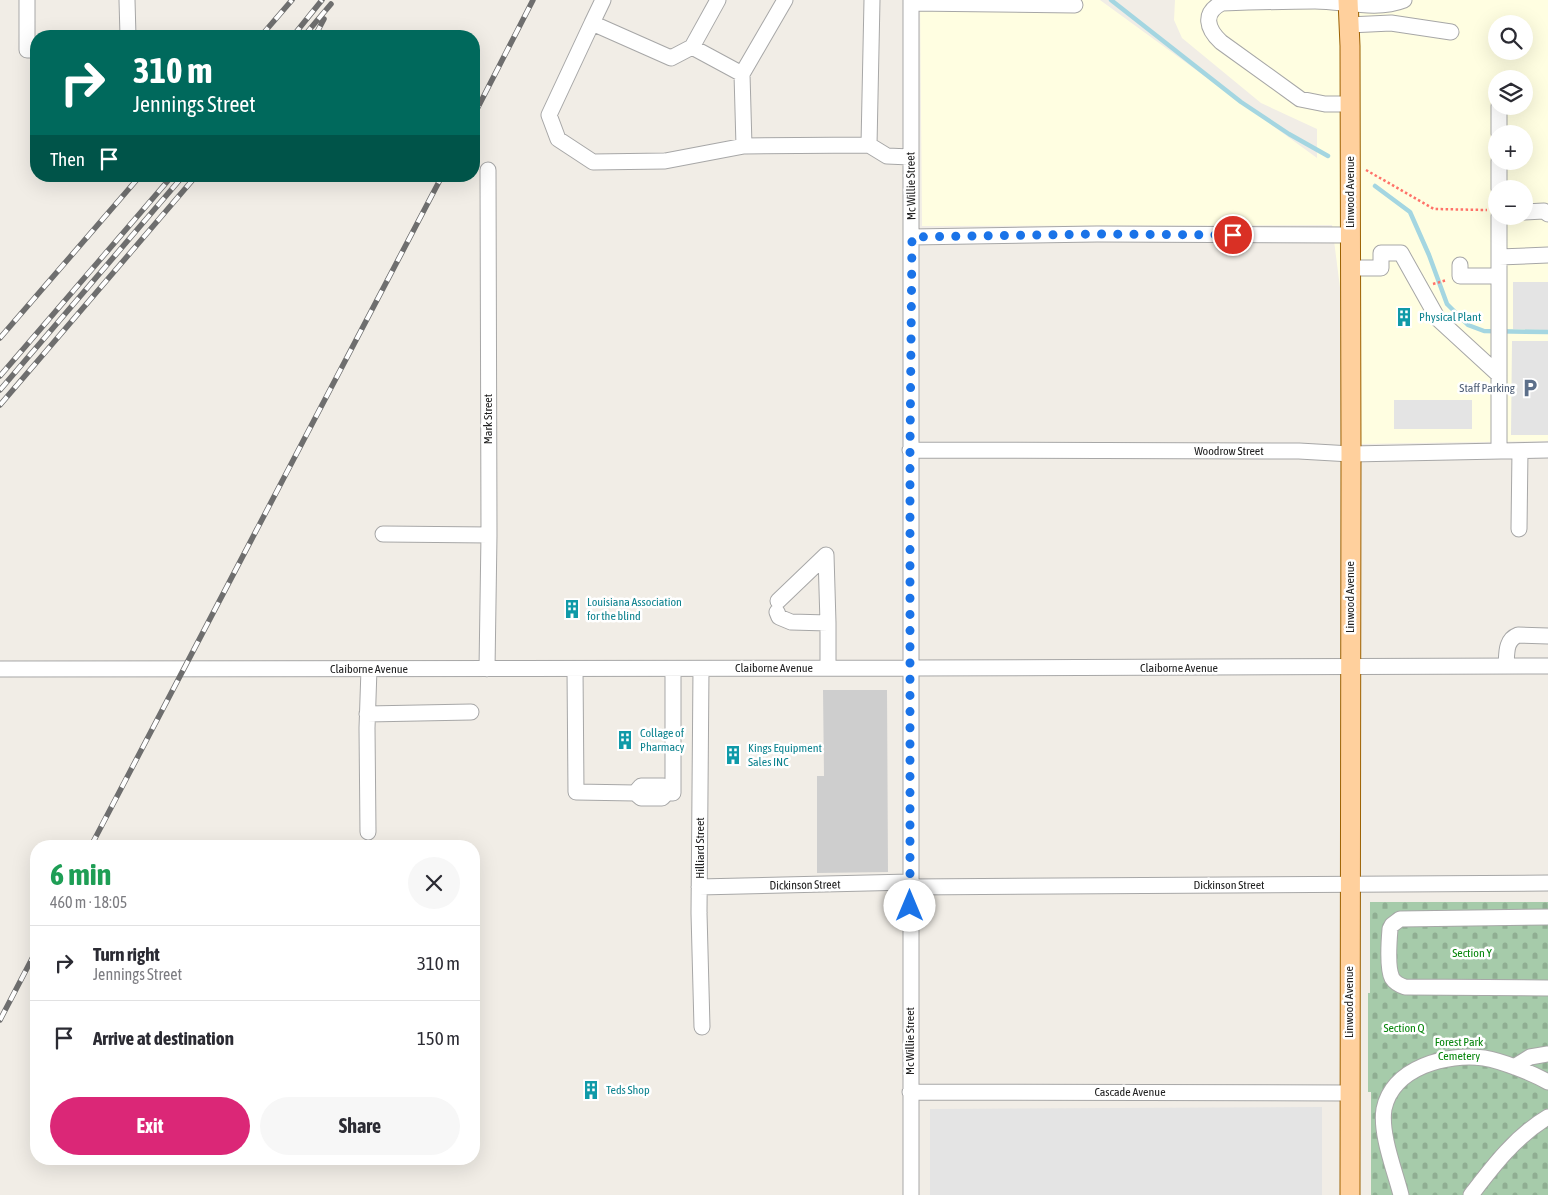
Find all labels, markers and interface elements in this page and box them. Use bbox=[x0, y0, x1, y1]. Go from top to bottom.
map controls bbox=[1488, 15, 1533, 225]
button: search bbox=[1488, 15, 1533, 60]
icon: right bbox=[50, 50, 115, 115]
text: 310 m bbox=[133, 50, 212, 90]
button: layers bbox=[1488, 70, 1533, 115]
text: Jennings Street bbox=[133, 91, 256, 117]
button: + bbox=[1488, 125, 1533, 170]
icon: arrive bbox=[95, 145, 123, 173]
text: Then bbox=[50, 148, 85, 170]
street label: Mc Willie Street bbox=[903, 151, 919, 220]
street label: Linwood Avenue bbox=[1343, 156, 1357, 228]
button: − bbox=[1488, 180, 1533, 225]
pin bbox=[1212, 214, 1254, 256]
icon: arrive bbox=[1219, 221, 1247, 249]
building icon: Physical Plant bbox=[1393, 306, 1415, 328]
place label: Physical Plant bbox=[1419, 310, 1482, 324]
parking icon: Staff Parking bbox=[1519, 377, 1541, 399]
place label: Staff Parking bbox=[1459, 381, 1516, 395]
street label: Mark Street bbox=[481, 393, 495, 444]
street label: Woodrow Street bbox=[1194, 444, 1264, 458]
street label: Linwood Avenue bbox=[1343, 561, 1357, 633]
place label: Louisiana Association for the blind bbox=[587, 595, 682, 623]
building icon: Louisiana Association for the blind bbox=[561, 598, 583, 620]
street label: Claiborne Avenue bbox=[735, 661, 813, 675]
street label: Claiborne Avenue bbox=[1140, 661, 1218, 675]
street label: Claiborne Avenue bbox=[330, 662, 408, 676]
place label: Collage of Pharmacy bbox=[640, 726, 685, 754]
building icon: Collage of Pharmacy bbox=[614, 729, 636, 751]
place label: Kings Equipment Sales INC bbox=[748, 741, 822, 769]
building icon: Kings Equipment Sales INC bbox=[722, 744, 744, 766]
street label: Hilliard Street bbox=[693, 817, 707, 879]
text: 6 min bbox=[50, 857, 111, 891]
button: close bbox=[408, 857, 460, 909]
street label: Dickinson Street bbox=[769, 877, 841, 893]
street label: Dickinson Street bbox=[1193, 878, 1265, 892]
position arrow bbox=[883, 879, 935, 931]
text: 460 m · 18:05 bbox=[50, 893, 127, 911]
text: Turn right bbox=[93, 943, 160, 965]
park label: Section Y bbox=[1452, 946, 1492, 960]
icon: right bbox=[50, 949, 78, 977]
text: 310 m bbox=[417, 952, 460, 974]
text: Jennings Street bbox=[93, 965, 182, 983]
street label: Linwood Avenue bbox=[1342, 966, 1356, 1038]
street label: Mc Willie Street bbox=[903, 1006, 917, 1075]
park label: Section Q bbox=[1383, 1021, 1426, 1035]
icon: arrive bbox=[50, 1024, 78, 1052]
text: Arrive at destination bbox=[93, 1027, 234, 1049]
text: 150 m bbox=[417, 1027, 460, 1049]
park label: Forest Park Cemetery bbox=[1435, 1035, 1484, 1063]
building icon: Teds Shop bbox=[580, 1079, 602, 1101]
place label: Teds Shop bbox=[606, 1083, 650, 1097]
street label: Cascade Avenue bbox=[1094, 1085, 1166, 1099]
button: Exit bbox=[50, 1097, 250, 1155]
button: Share bbox=[260, 1097, 460, 1155]

